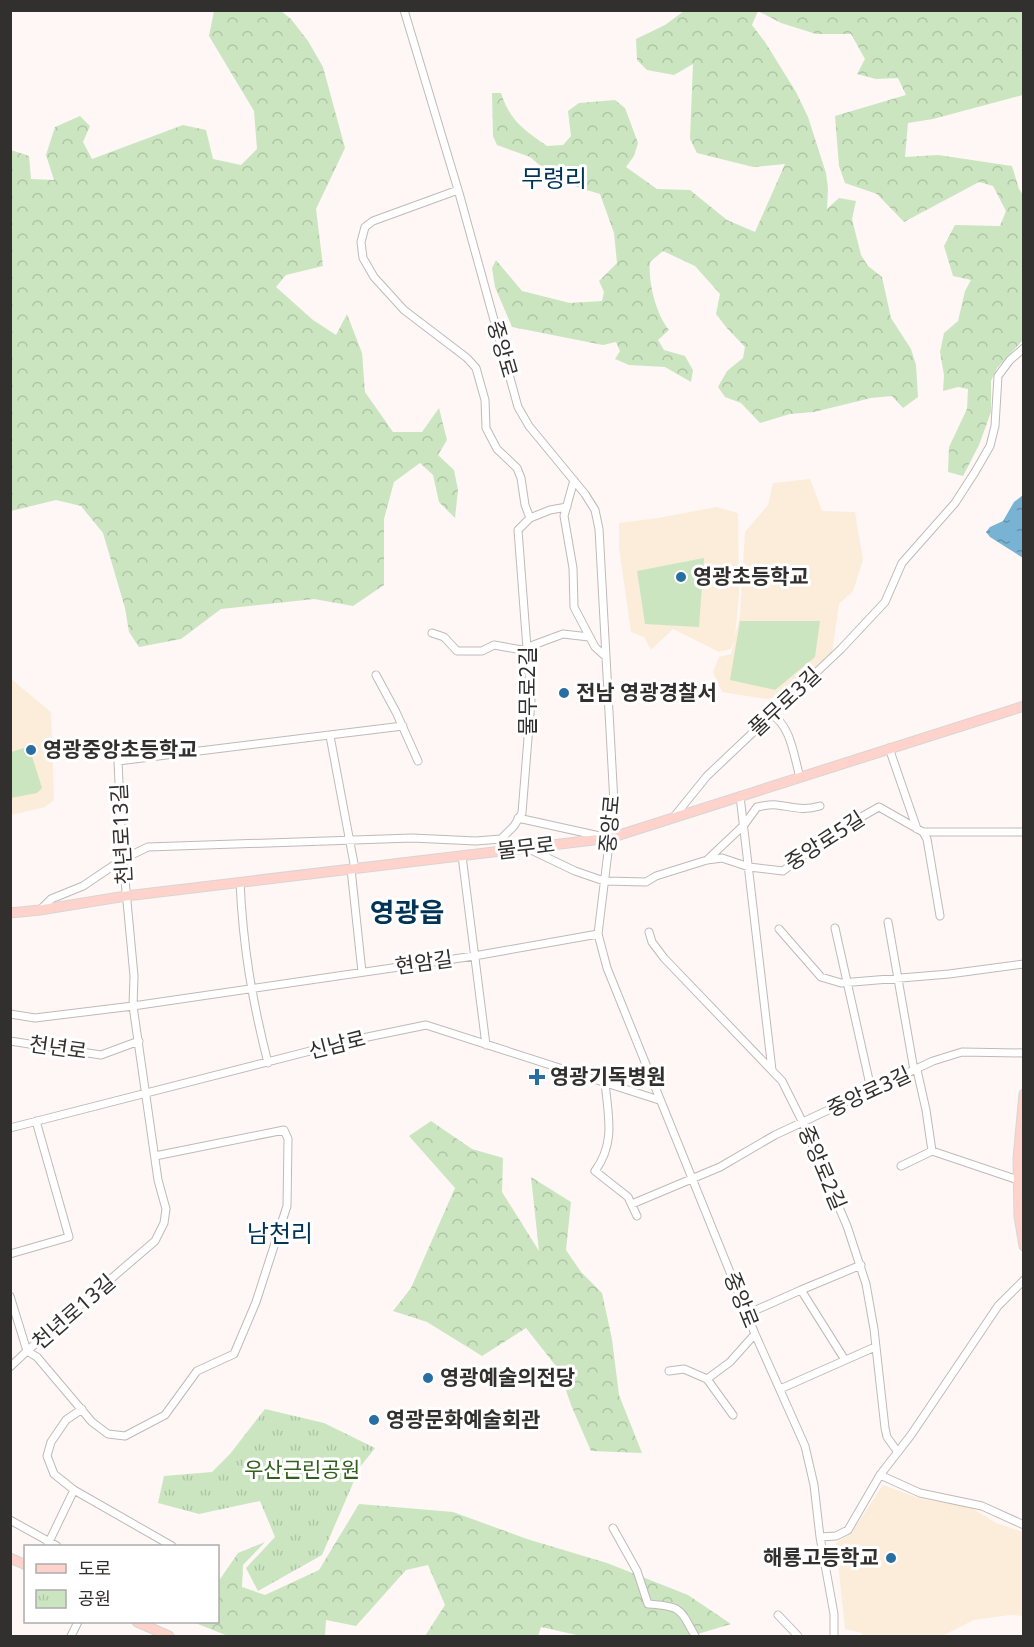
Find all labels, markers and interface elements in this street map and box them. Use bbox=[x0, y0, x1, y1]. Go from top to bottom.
district label: 무령리 bbox=[521, 161, 587, 194]
street label: 중앙로 bbox=[482, 317, 524, 380]
place label: 영광초등학교 bbox=[693, 562, 809, 590]
marker: 영광초등학교 bbox=[674, 570, 688, 584]
street label: 물무로2길 bbox=[513, 646, 541, 736]
street label: 풀무로3길 bbox=[742, 661, 827, 742]
place label: 전남 영광경찰서 bbox=[576, 678, 717, 706]
marker: 전남 영광경찰서 bbox=[557, 686, 571, 700]
place label: 영광중앙초등학교 bbox=[43, 735, 198, 763]
marker: 영광중앙초등학교 bbox=[24, 743, 38, 757]
street label: 천년로13길 bbox=[104, 783, 138, 885]
street label: 중앙로 bbox=[593, 794, 625, 854]
street label: 중앙로5길 bbox=[779, 804, 870, 876]
street label: 물무로 bbox=[495, 830, 556, 864]
district label: 영광읍 bbox=[370, 893, 444, 930]
street label: 현암길 bbox=[393, 944, 455, 980]
street label: 신남로 bbox=[305, 1023, 368, 1065]
street label: 천년로 bbox=[27, 1029, 89, 1065]
street label: 중앙로3길 bbox=[822, 1060, 915, 1123]
place label: 영광기독병원 bbox=[550, 1062, 666, 1090]
marker: 영광기독병원 bbox=[528, 1068, 546, 1086]
street label: 중앙로2길 bbox=[793, 1121, 853, 1214]
district label: 남천리 bbox=[247, 1216, 313, 1249]
street label: 천년로13길 bbox=[26, 1267, 121, 1355]
street label: 중앙로 bbox=[718, 1268, 766, 1332]
place label: 영광예술의전당 bbox=[440, 1363, 575, 1391]
marker: 영광예술의전당 bbox=[421, 1371, 435, 1385]
place label: 영광문화예술회관 bbox=[386, 1405, 541, 1433]
marker: 영광문화예술회관 bbox=[367, 1413, 381, 1427]
park label: 우산근린공원 bbox=[244, 1455, 360, 1483]
place label: 해룡고등학교 bbox=[763, 1543, 879, 1571]
legend bbox=[24, 1545, 219, 1623]
marker: 해룡고등학교 bbox=[884, 1551, 898, 1565]
text: 도로 bbox=[78, 1556, 111, 1580]
text: 공원 bbox=[78, 1586, 111, 1610]

